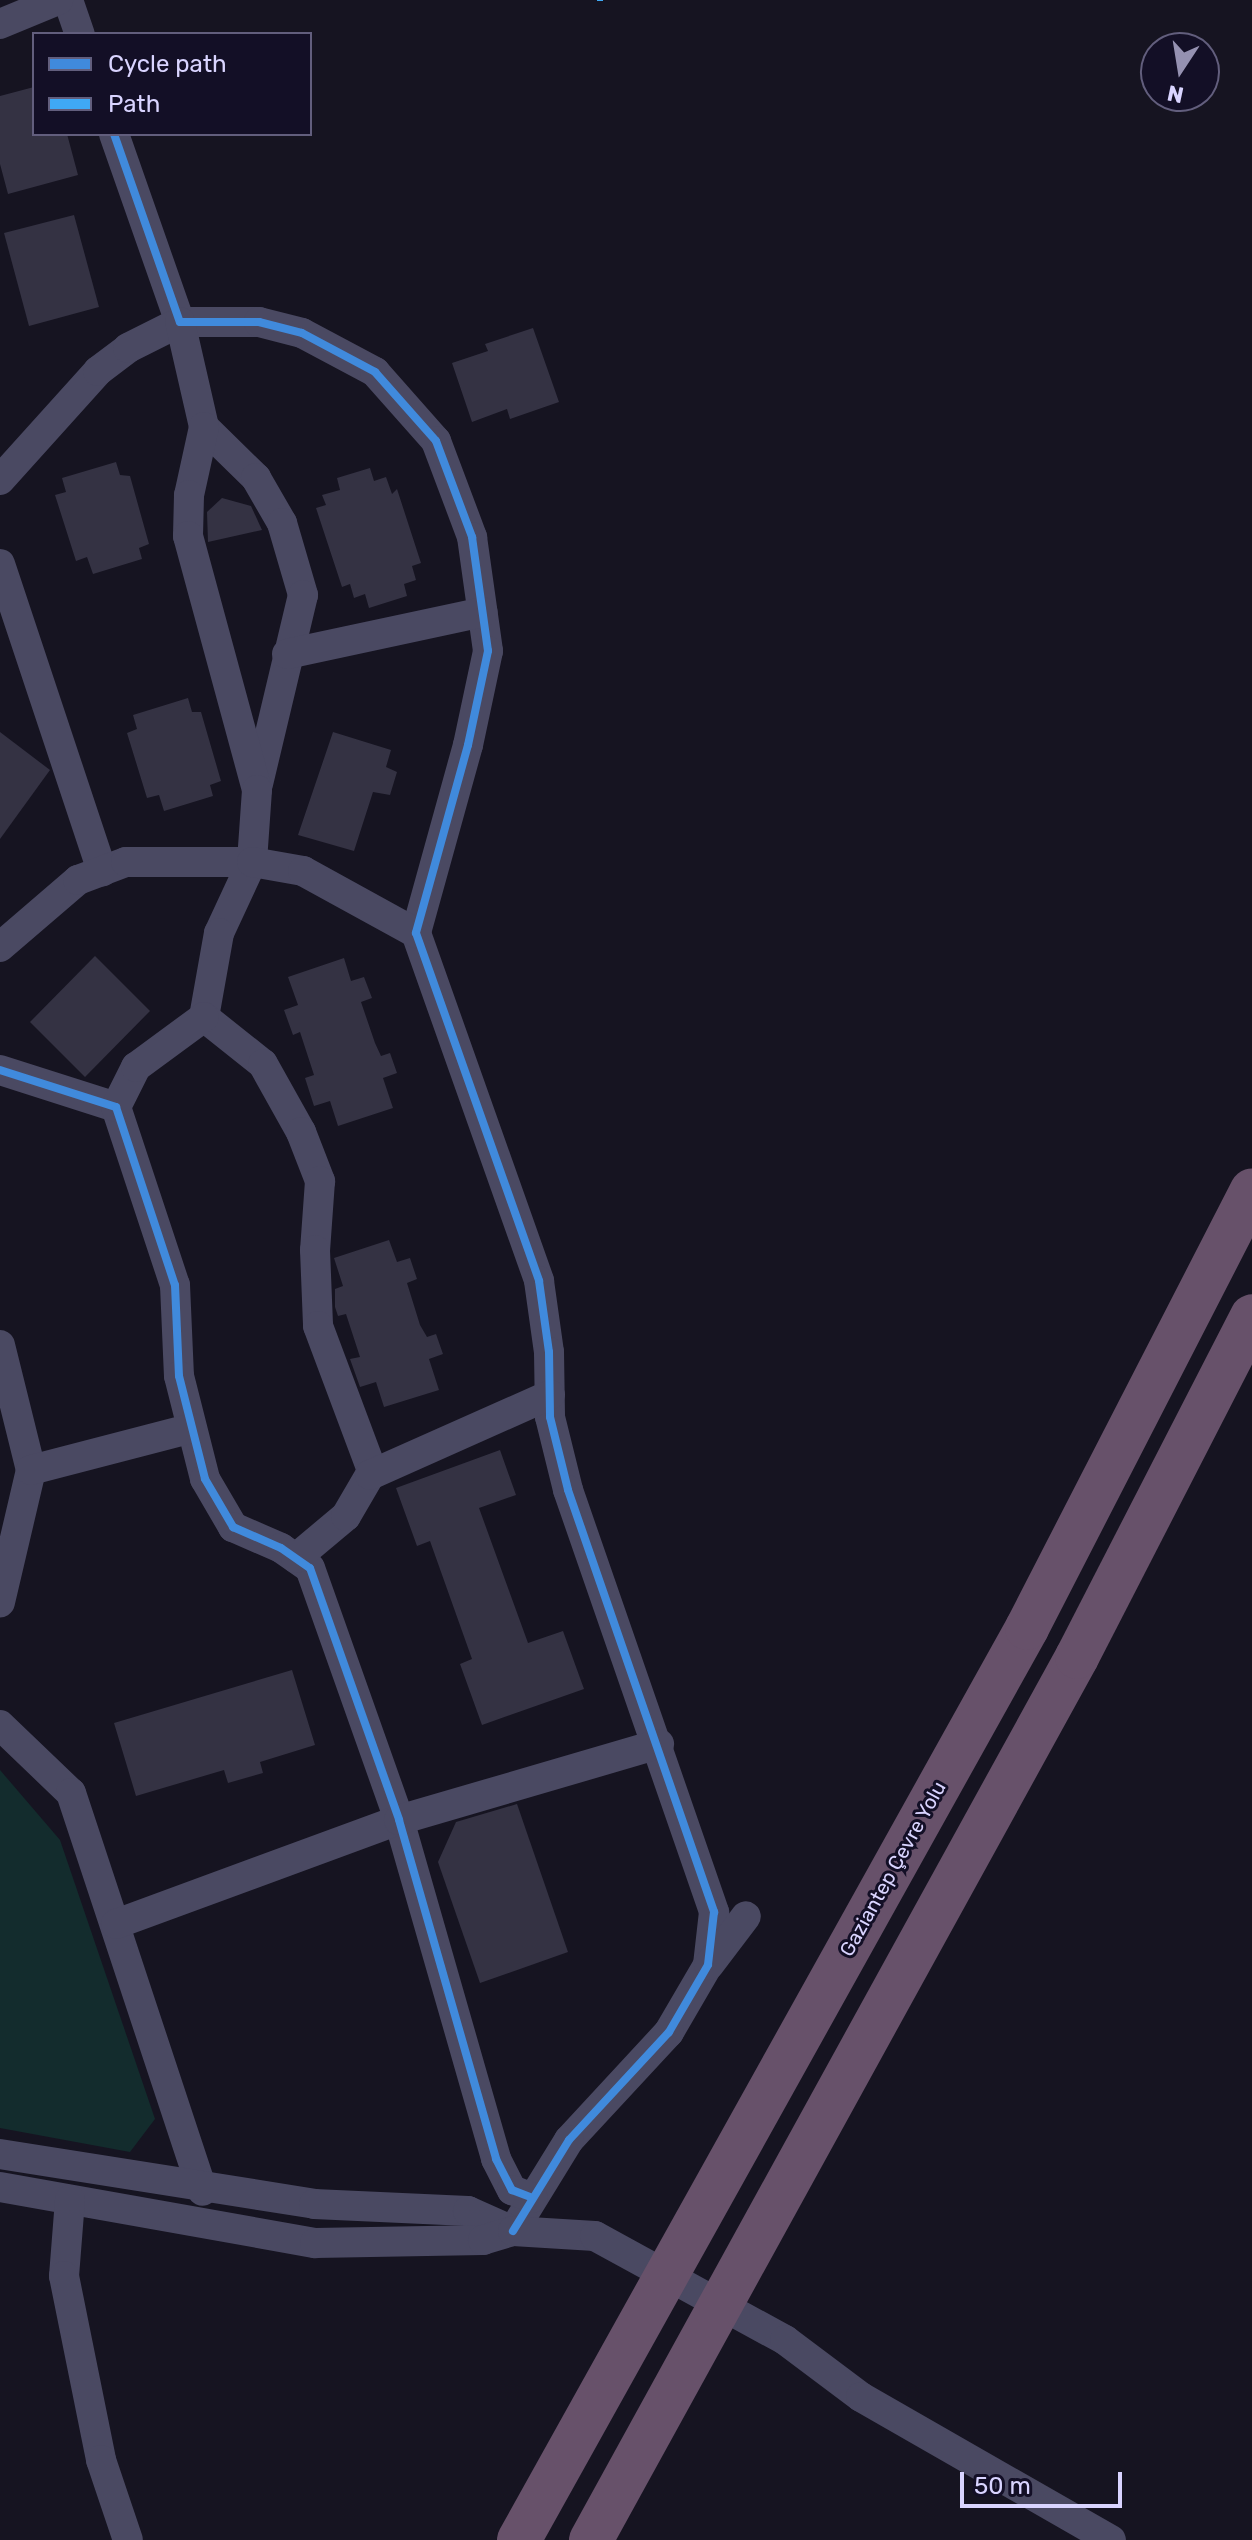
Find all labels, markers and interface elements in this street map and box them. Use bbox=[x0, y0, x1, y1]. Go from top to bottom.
legend bbox=[32, 32, 312, 136]
north arrow bbox=[1140, 32, 1220, 112]
text: Cycle path bbox=[108, 50, 227, 78]
text: N bbox=[1165, 79, 1186, 109]
text: Path bbox=[108, 90, 160, 118]
street label: Gaziantep Çevre Yolu bbox=[835, 1777, 951, 1961]
scale bar bbox=[964, 2456, 1126, 2506]
text: 50 m bbox=[974, 2472, 1031, 2500]

